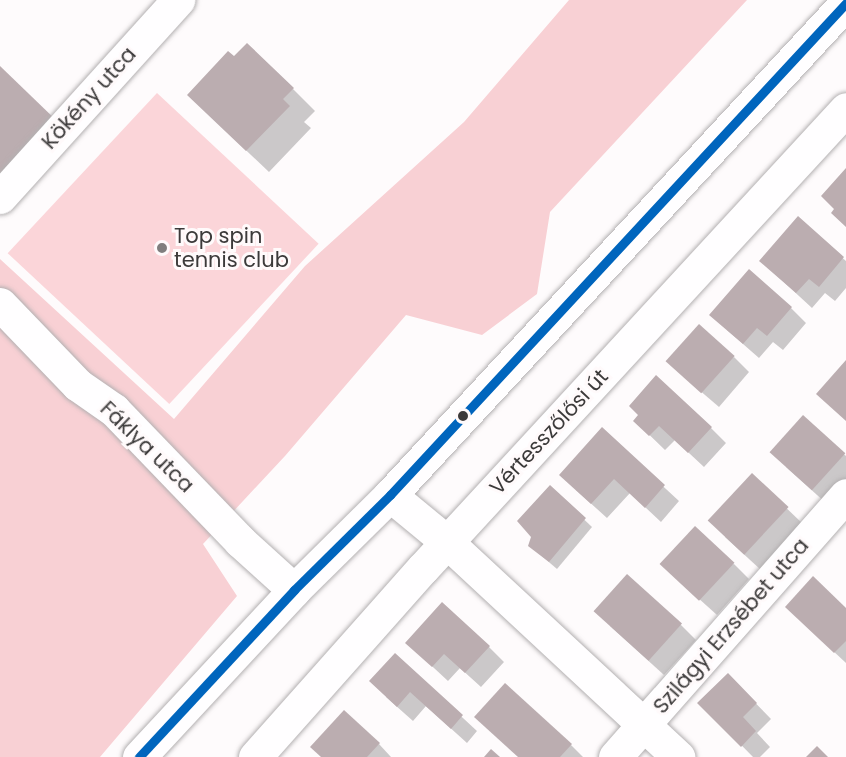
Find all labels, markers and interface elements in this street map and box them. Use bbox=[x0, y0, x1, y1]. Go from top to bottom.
street label: Kökény utca bbox=[37, 42, 141, 154]
place label: Top spin tennis club bbox=[174, 223, 289, 273]
marker: Top spin tennis club bbox=[155, 241, 169, 255]
street label: Vértesszőlősi út bbox=[485, 364, 613, 500]
street label: Fáklya utca bbox=[95, 396, 199, 498]
unlabelled marker bbox=[457, 410, 469, 422]
street label: Szilágyi Erzsébet utca bbox=[648, 533, 814, 719]

